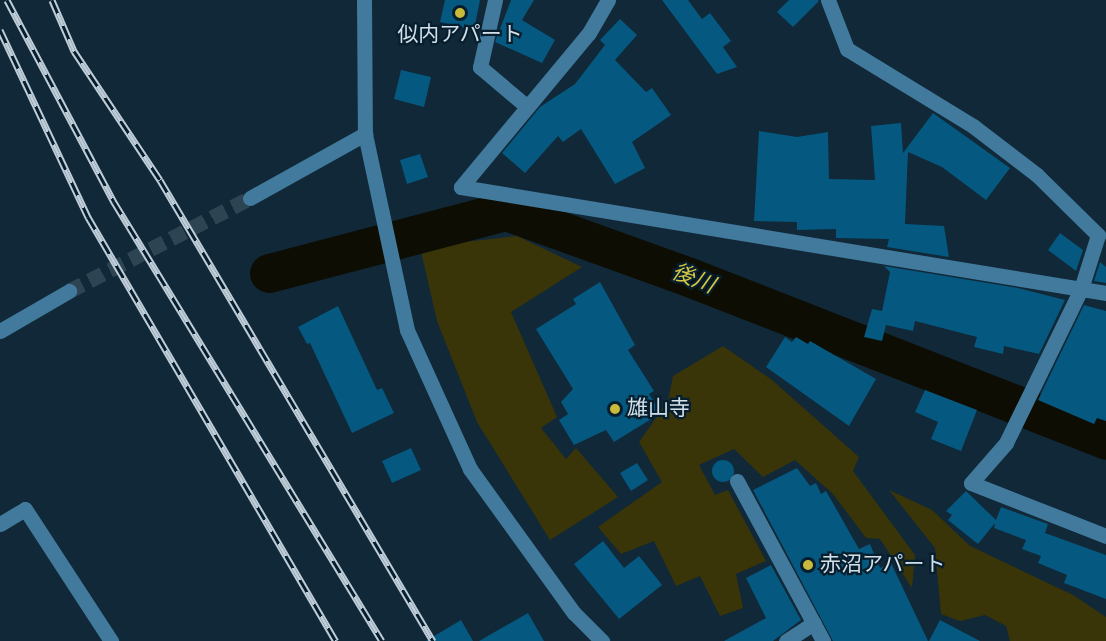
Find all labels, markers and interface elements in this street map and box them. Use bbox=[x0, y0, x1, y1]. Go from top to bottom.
marker: 似内アパート bbox=[453, 6, 467, 20]
place label: 似内アパート bbox=[397, 22, 523, 48]
water label: 後川 bbox=[668, 259, 718, 299]
place label: 雄山寺 bbox=[627, 396, 690, 422]
marker: 雄山寺 bbox=[608, 402, 622, 416]
place label: 赤沼アパート bbox=[820, 552, 946, 578]
marker: 赤沼アパート bbox=[801, 558, 815, 572]

